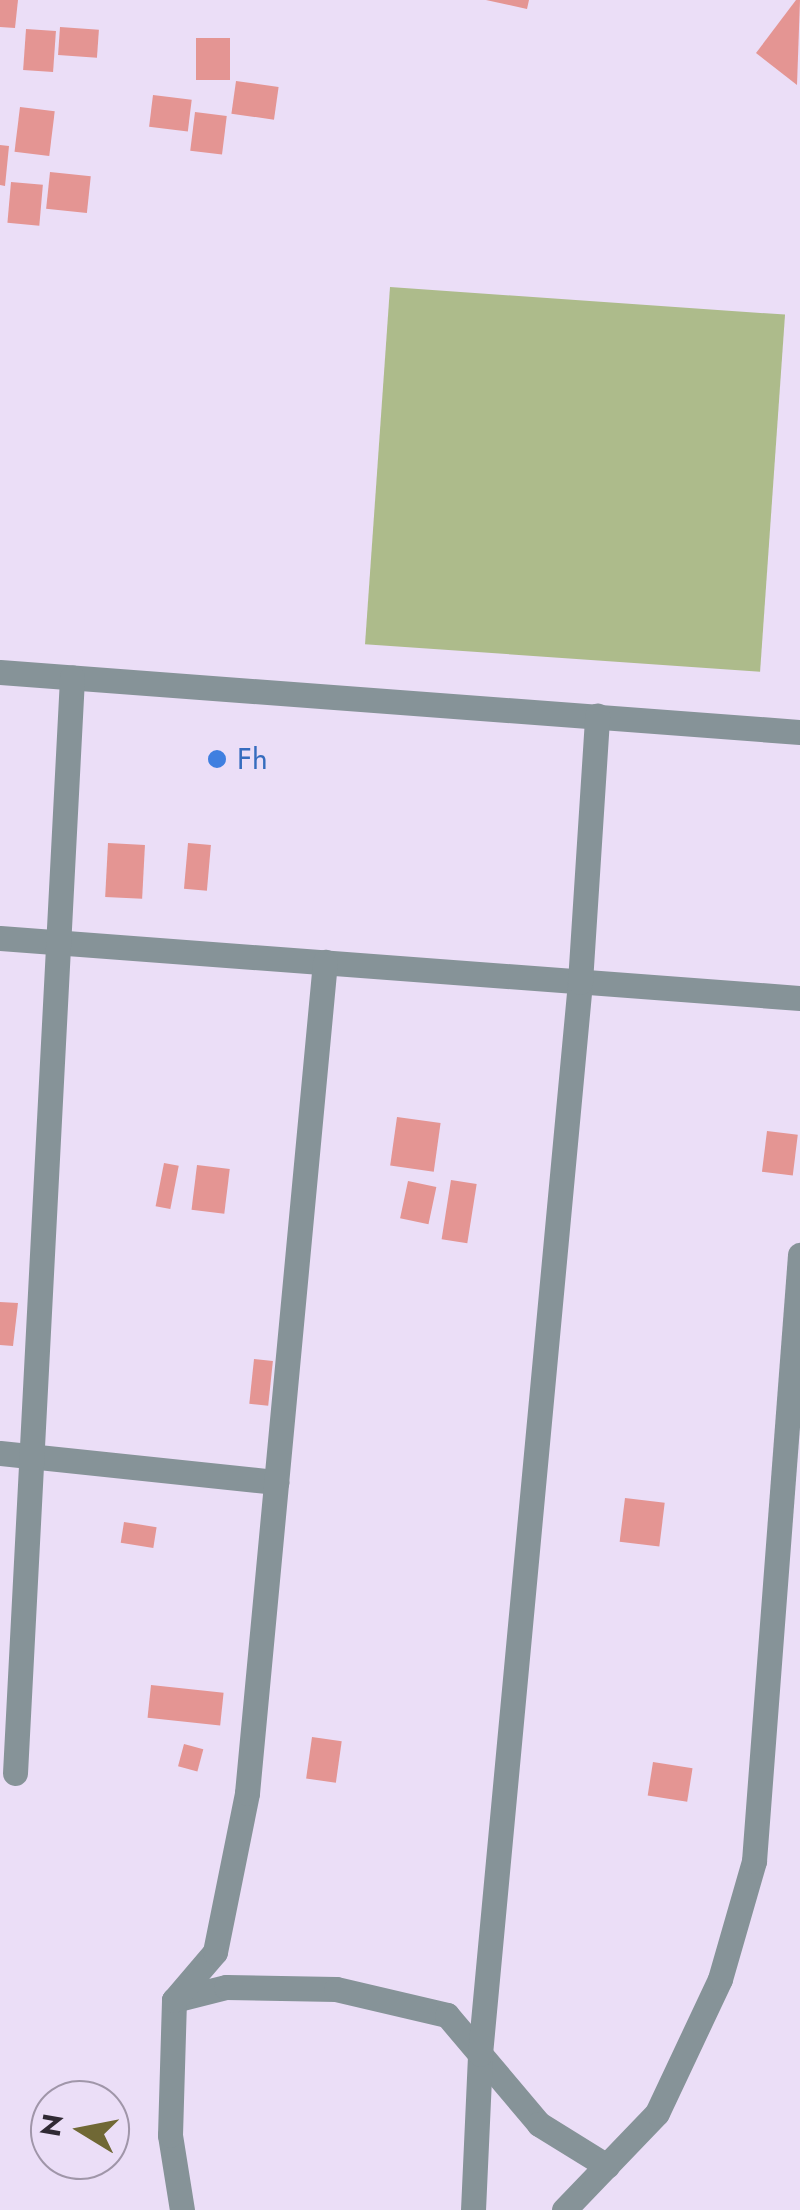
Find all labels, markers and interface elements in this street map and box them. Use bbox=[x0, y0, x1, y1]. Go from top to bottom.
place label: Fh bbox=[237, 741, 268, 777]
marker: Fh bbox=[206, 748, 228, 770]
north arrow bbox=[30, 2080, 130, 2180]
text: N bbox=[30, 2111, 74, 2140]

